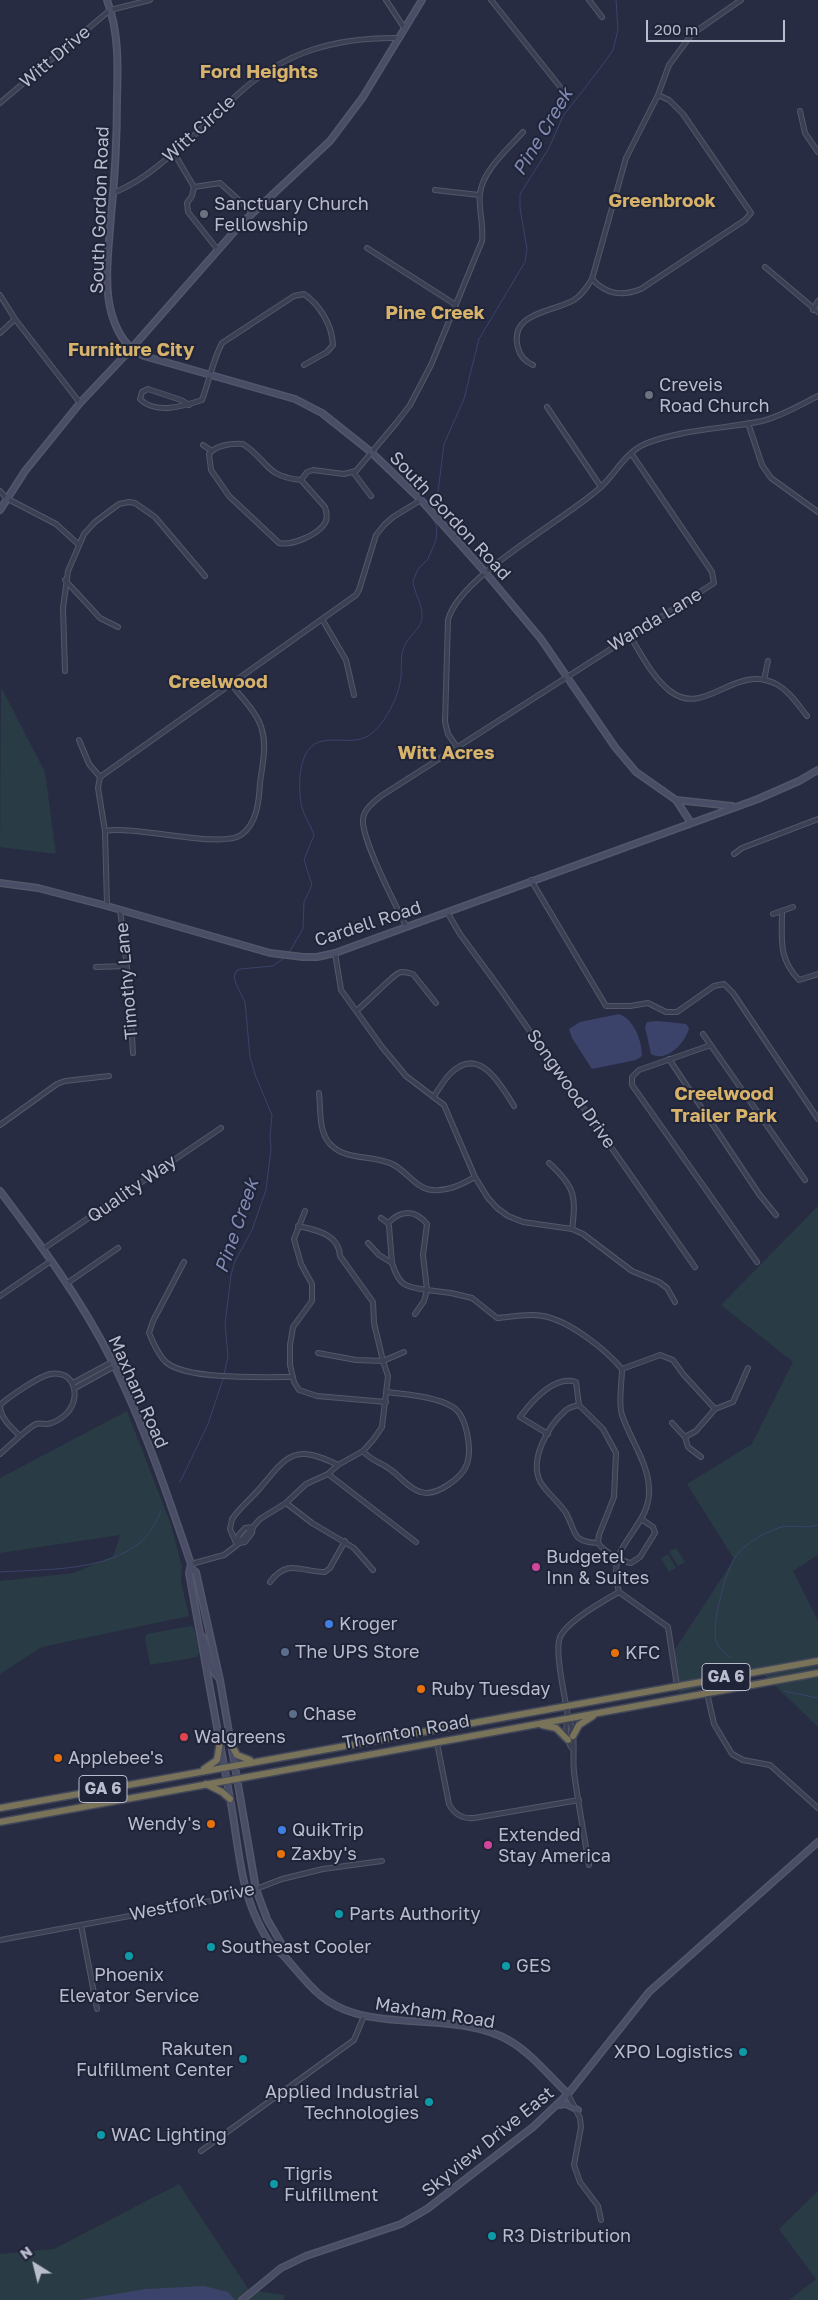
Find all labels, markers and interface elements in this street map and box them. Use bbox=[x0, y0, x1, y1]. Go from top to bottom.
scale bar bbox=[648, 10, 787, 42]
text: 200 m bbox=[654, 20, 698, 38]
street label: Witt Drive bbox=[15, 21, 95, 93]
district label: Ford Heights bbox=[200, 61, 318, 83]
water label: Pine Creek bbox=[508, 84, 578, 180]
street label: Witt Circle bbox=[158, 91, 240, 167]
street label: South Gordon Road bbox=[86, 126, 114, 294]
district label: Greenbrook bbox=[608, 190, 716, 212]
place label: Sanctuary Church Fellowship bbox=[214, 193, 369, 235]
marker: Sanctuary Church Fellowship bbox=[198, 208, 210, 220]
district label: Pine Creek bbox=[385, 302, 485, 324]
district label: Furniture City bbox=[68, 339, 194, 361]
place label: Creveis Road Church bbox=[659, 374, 770, 416]
marker: Creveis Road Church bbox=[643, 389, 655, 401]
street label: South Gordon Road bbox=[385, 447, 515, 585]
street label: Wanda Lane bbox=[604, 584, 706, 656]
district label: Creelwood bbox=[168, 671, 268, 693]
district label: Witt Acres bbox=[397, 742, 495, 764]
street label: Cardell Road bbox=[312, 897, 424, 951]
street label: Timothy Lane bbox=[111, 922, 143, 1040]
street label: Songwood Drive bbox=[522, 1025, 620, 1153]
district label: Creelwood Trailer Park bbox=[671, 1083, 777, 1127]
street label: Quality Way bbox=[83, 1150, 181, 1228]
water label: Pine Creek bbox=[210, 1176, 264, 1276]
street label: Maxham Road bbox=[103, 1332, 173, 1452]
place label: Budgetel Inn & Suites bbox=[546, 1546, 649, 1588]
marker: Budgetel Inn & Suites bbox=[530, 1561, 542, 1573]
place label: Kroger bbox=[339, 1613, 398, 1635]
marker: Kroger bbox=[323, 1618, 335, 1630]
place label: The UPS Store bbox=[295, 1641, 420, 1663]
place label: KFC bbox=[625, 1642, 660, 1664]
marker: The UPS Store bbox=[279, 1646, 291, 1658]
marker: KFC bbox=[609, 1647, 621, 1659]
road number: GA 6 bbox=[702, 1664, 750, 1690]
place label: Ruby Tuesday bbox=[431, 1678, 550, 1700]
marker: Ruby Tuesday bbox=[415, 1683, 427, 1695]
place label: Chase bbox=[303, 1703, 356, 1725]
marker: Chase bbox=[287, 1708, 299, 1720]
street label: Thornton Road bbox=[341, 1710, 471, 1754]
place label: Walgreens bbox=[194, 1726, 286, 1748]
marker: Walgreens bbox=[178, 1731, 190, 1743]
place label: Applebee's bbox=[68, 1747, 163, 1769]
marker: Applebee's bbox=[52, 1752, 64, 1764]
road number: GA 6 bbox=[79, 1776, 127, 1802]
place label: Wendy's bbox=[128, 1813, 201, 1835]
marker: Wendy's bbox=[205, 1818, 217, 1830]
place label: QuikTrip bbox=[292, 1819, 364, 1841]
marker: QuikTrip bbox=[276, 1824, 288, 1836]
place label: Extended Stay America bbox=[498, 1824, 611, 1866]
marker: Extended Stay America bbox=[482, 1839, 494, 1851]
place label: Zaxby's bbox=[291, 1843, 357, 1865]
marker: Zaxby's bbox=[275, 1848, 287, 1860]
street label: Westfork Drive bbox=[128, 1878, 256, 1926]
place label: Parts Authority bbox=[349, 1903, 481, 1925]
marker: Parts Authority bbox=[333, 1908, 345, 1920]
place label: Southeast Cooler bbox=[221, 1936, 371, 1958]
marker: Southeast Cooler bbox=[205, 1941, 217, 1953]
marker: Phoenix Elevator Service bbox=[123, 1950, 135, 1962]
place label: GES bbox=[516, 1955, 551, 1977]
marker: GES bbox=[500, 1960, 512, 1972]
place label: Phoenix Elevator Service bbox=[59, 1964, 199, 2006]
street label: Maxham Road bbox=[373, 1993, 497, 2033]
place label: Rakuten Fulfillment Center bbox=[76, 2038, 233, 2080]
place label: XPO Logistics bbox=[614, 2041, 733, 2063]
marker: XPO Logistics bbox=[737, 2046, 749, 2058]
marker: Rakuten Fulfillment Center bbox=[237, 2053, 249, 2065]
place label: Applied Industrial Technologies bbox=[265, 2081, 419, 2124]
street label: Skyview Drive East bbox=[418, 2082, 558, 2202]
marker: Applied Industrial Technologies bbox=[423, 2096, 435, 2108]
place label: WAC Lighting bbox=[111, 2124, 227, 2146]
marker: WAC Lighting bbox=[95, 2129, 107, 2141]
place label: Tigris Fulfillment bbox=[284, 2163, 378, 2206]
marker: Tigris Fulfillment bbox=[268, 2178, 280, 2190]
place label: R3 Distribution bbox=[502, 2225, 631, 2247]
marker: R3 Distribution bbox=[486, 2230, 498, 2242]
north arrow bbox=[10, 2240, 60, 2290]
text: N bbox=[17, 2242, 35, 2262]

